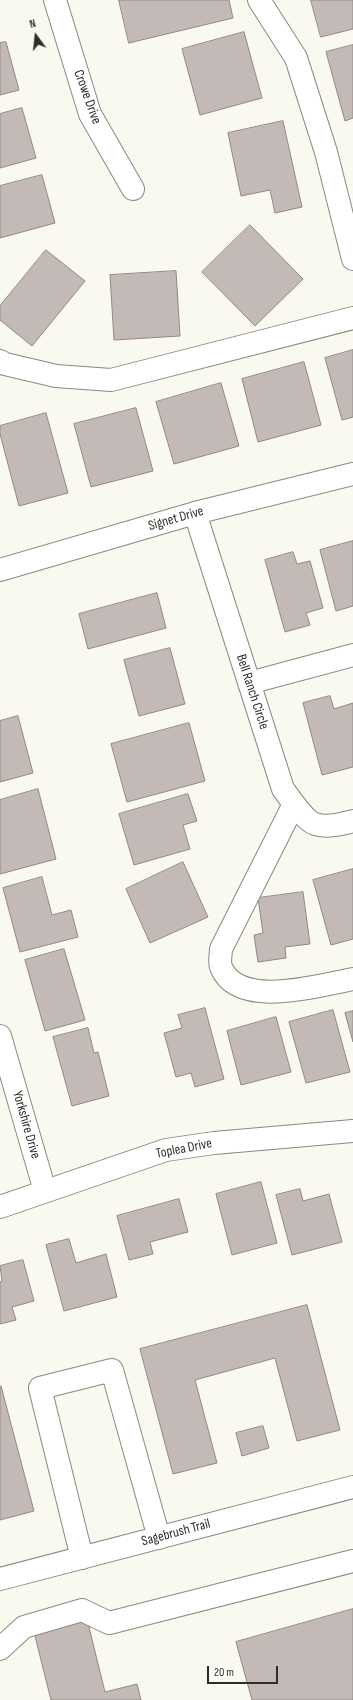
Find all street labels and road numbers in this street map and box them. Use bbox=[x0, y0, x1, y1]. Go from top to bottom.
street label: Crowe Drive bbox=[69, 68, 105, 126]
street label: Signet Drive bbox=[146, 503, 206, 535]
street label: Bell Ranch Circle bbox=[232, 652, 272, 732]
street label: Yorkshire Drive bbox=[8, 1089, 44, 1161]
street label: Toplea Drive bbox=[155, 1135, 213, 1163]
street label: Sagebrush Trail bbox=[140, 1516, 212, 1550]

